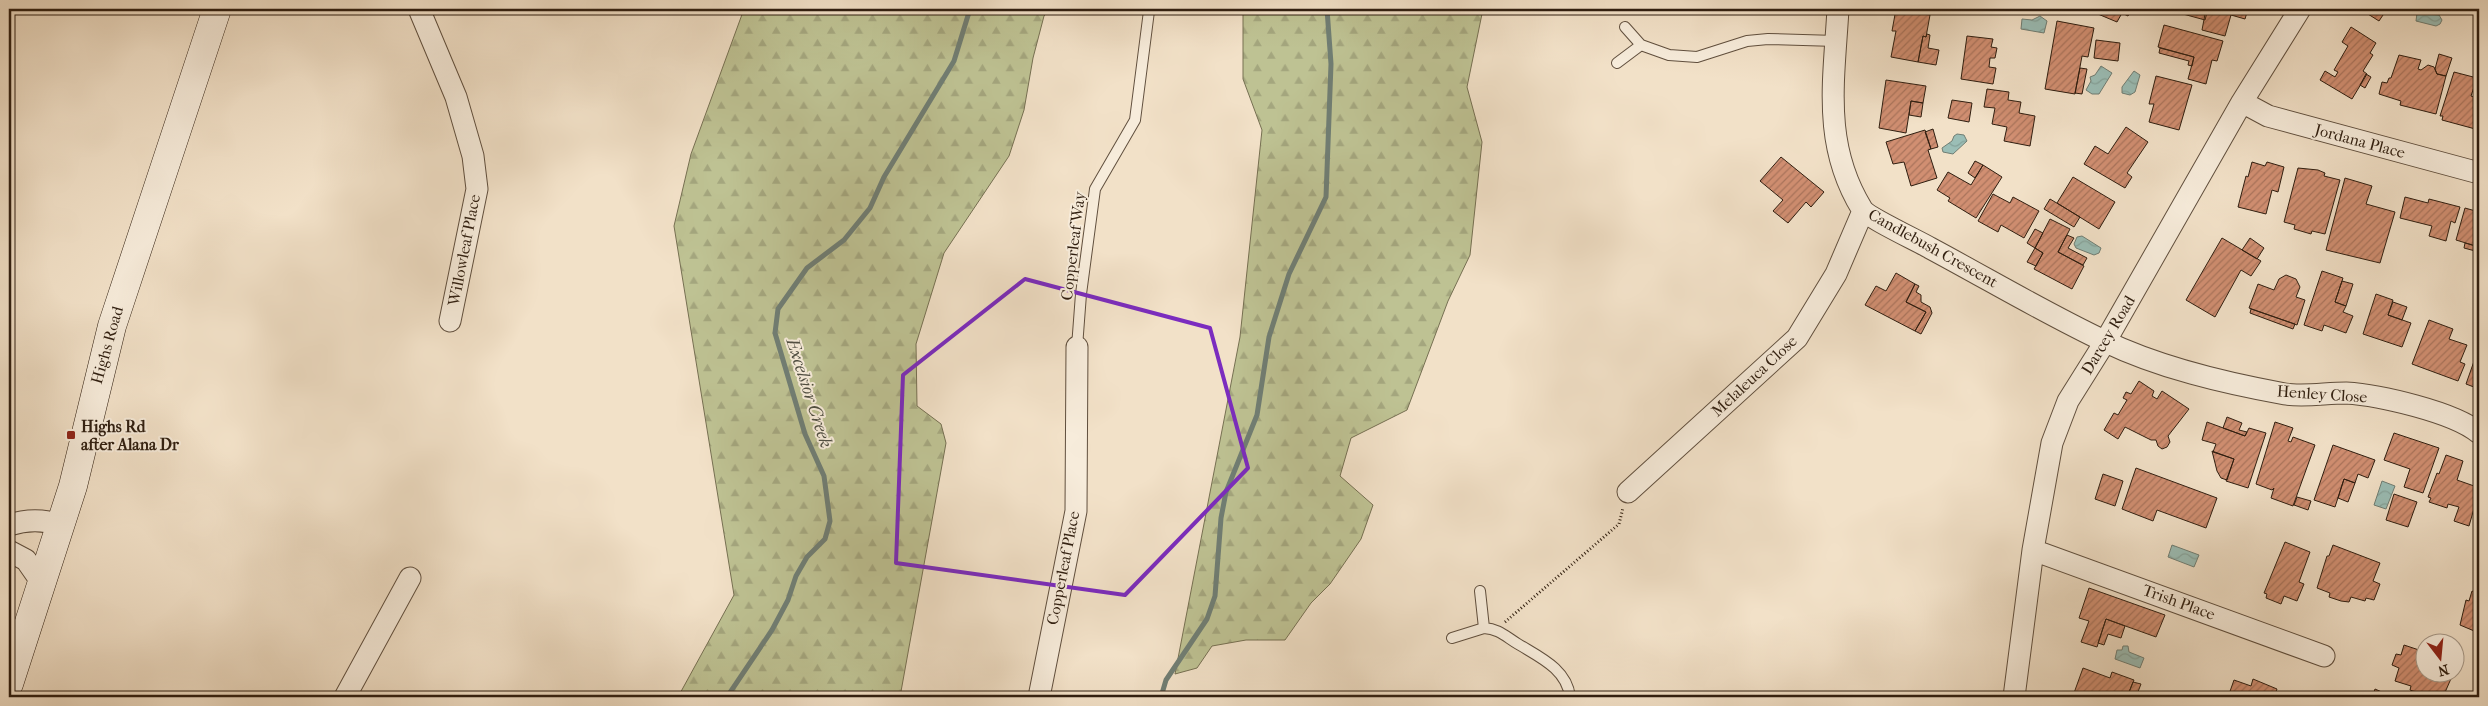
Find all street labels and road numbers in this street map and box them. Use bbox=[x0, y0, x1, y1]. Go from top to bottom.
street label: Jordana Place bbox=[2311, 119, 2407, 162]
street label: Copperleaf Way bbox=[1057, 190, 1089, 301]
street label: Willowleaf Place bbox=[444, 192, 484, 308]
street label: Candlebush Crescent bbox=[1865, 205, 2001, 292]
street label: Darcey Road bbox=[2077, 292, 2139, 378]
street label: Highs Road bbox=[87, 304, 127, 386]
street label: Melaleuca Close bbox=[1707, 331, 1801, 421]
street label: Henley Close bbox=[2276, 381, 2368, 407]
street label: Copperleaf Place bbox=[1043, 509, 1083, 627]
street label: Trish Place bbox=[2140, 580, 2218, 624]

